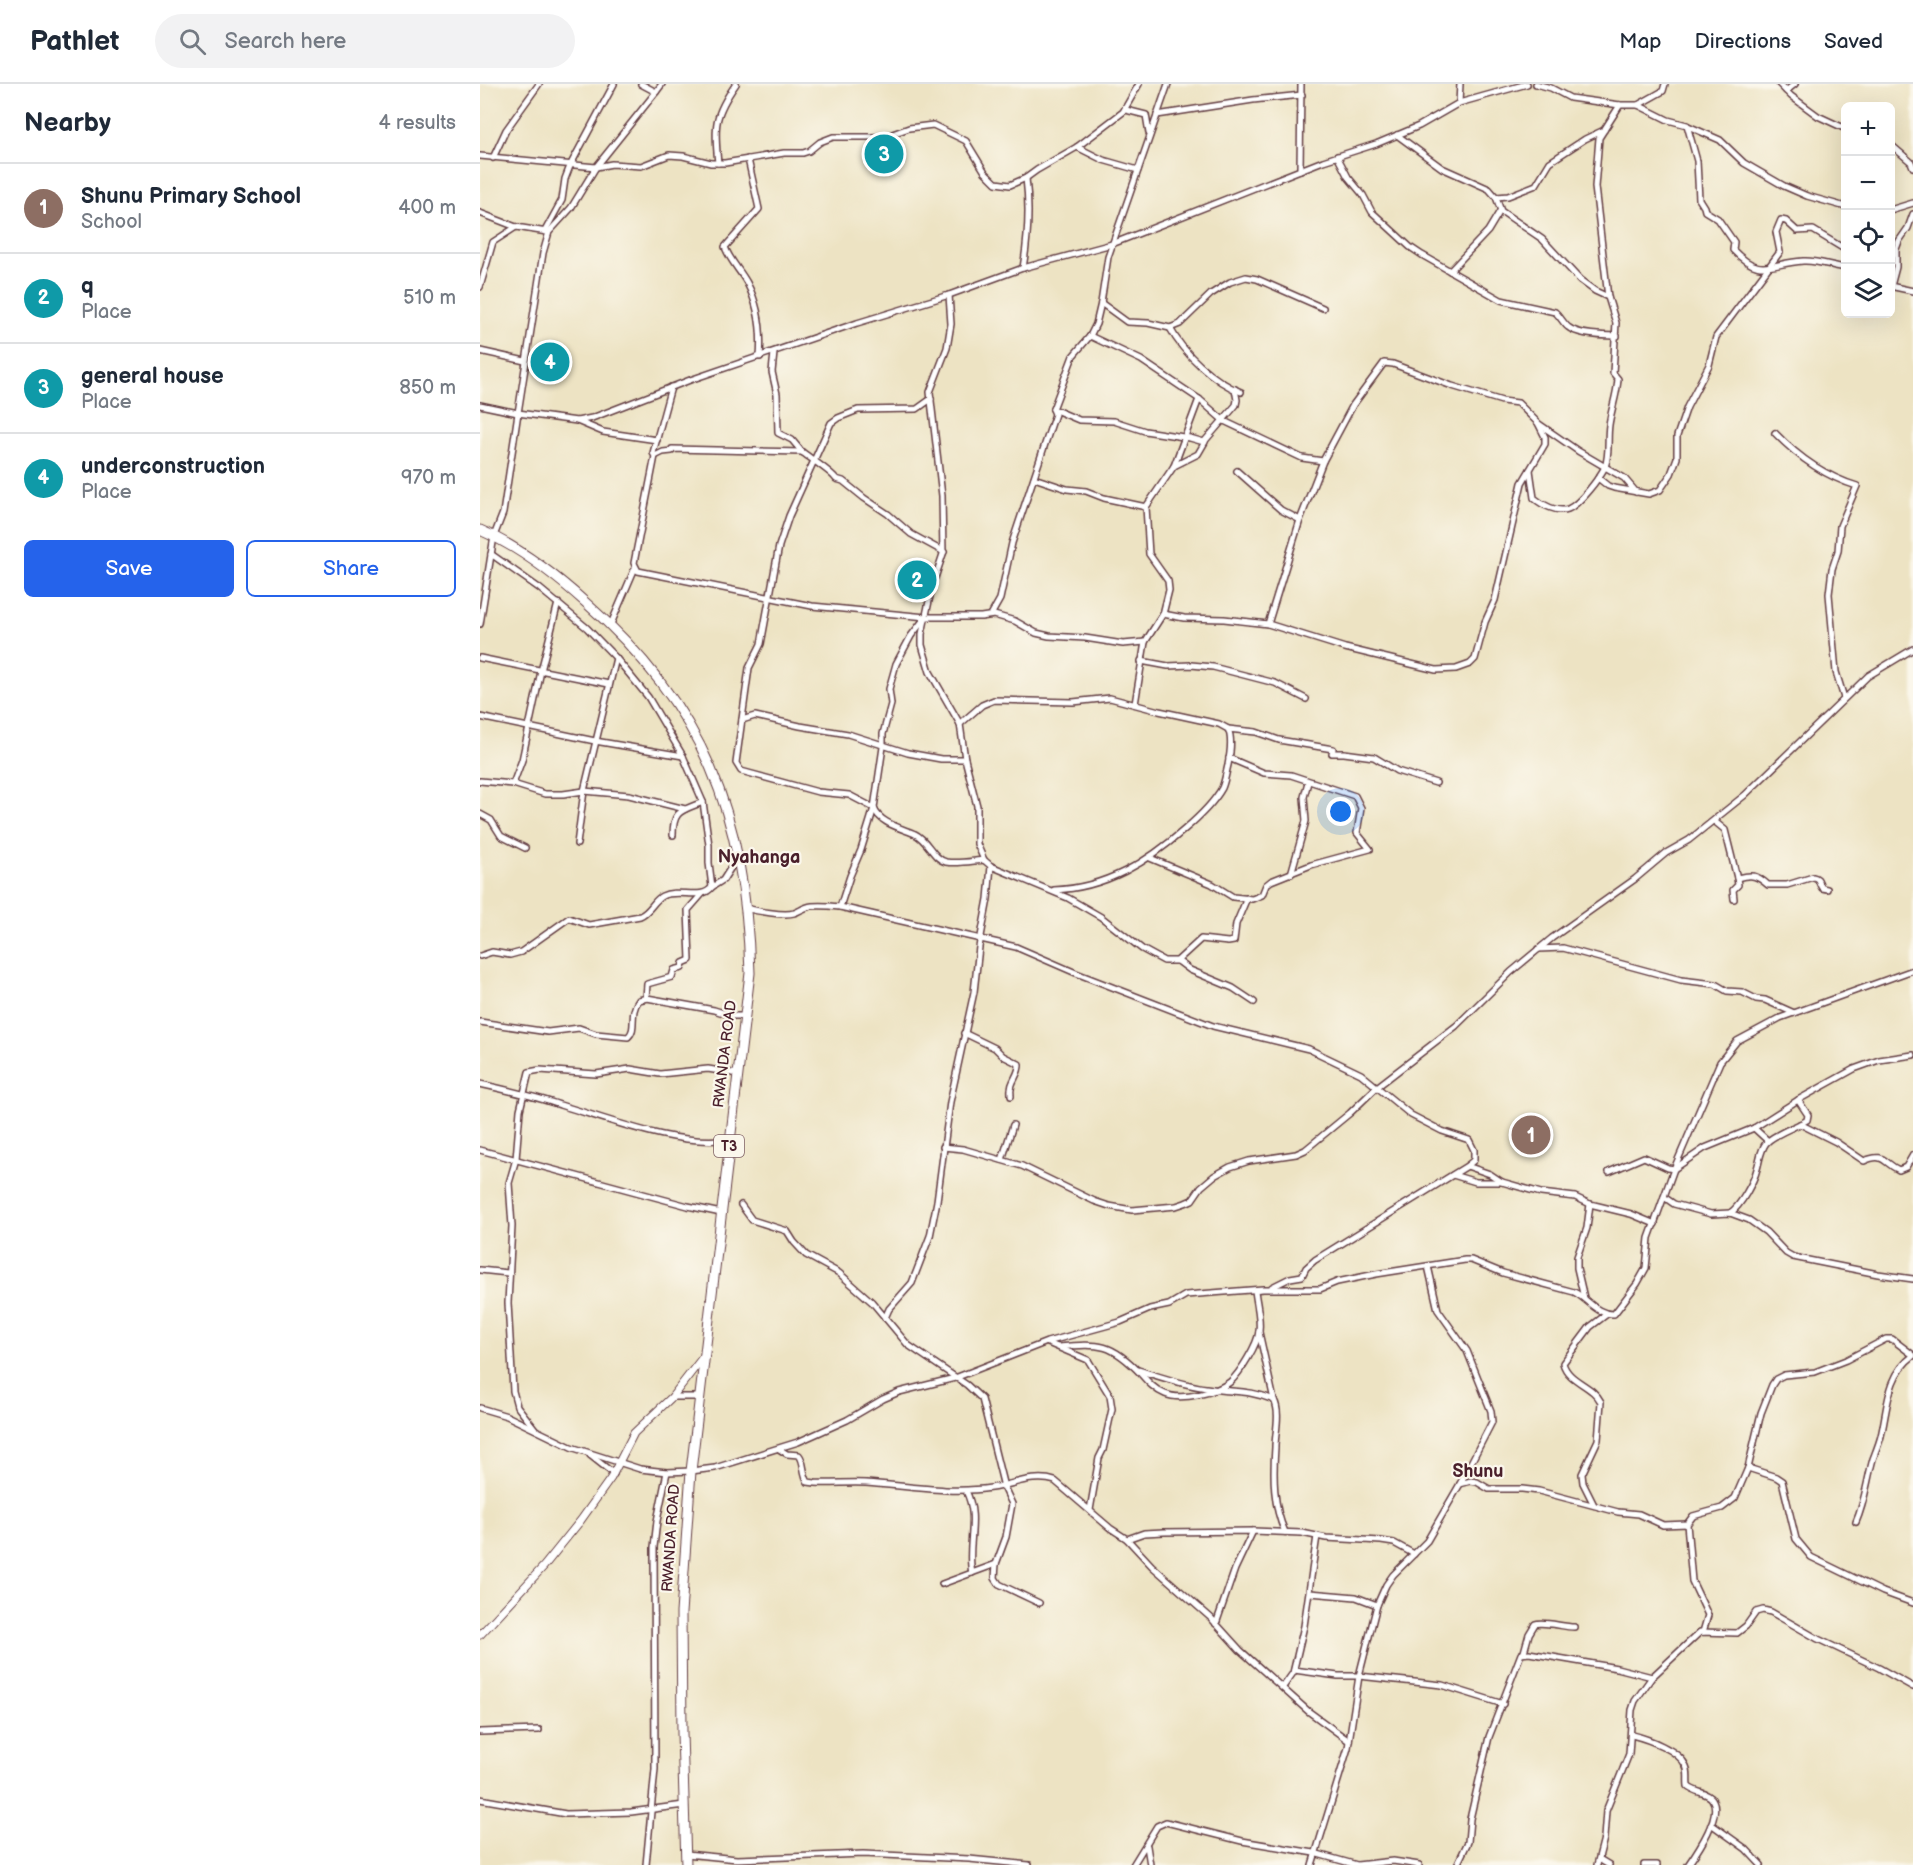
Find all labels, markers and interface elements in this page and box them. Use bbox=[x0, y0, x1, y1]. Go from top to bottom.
search box bbox=[155, 14, 575, 68]
text: Pathlet bbox=[30, 25, 119, 58]
icon: search bbox=[176, 25, 209, 58]
text: Search here bbox=[224, 28, 346, 55]
text: Map bbox=[1619, 29, 1662, 54]
text: Directions bbox=[1695, 29, 1791, 54]
text: Saved bbox=[1824, 29, 1883, 54]
map controls bbox=[1841, 102, 1895, 318]
button: + bbox=[1841, 102, 1895, 156]
text: Nearby bbox=[24, 108, 111, 139]
text: 4 results bbox=[378, 111, 456, 135]
pin: 3 bbox=[864, 132, 904, 176]
button: − bbox=[1841, 156, 1895, 210]
text: Shunu Primary School bbox=[81, 183, 301, 210]
text: 1 bbox=[39, 196, 48, 220]
text: 400 m bbox=[398, 196, 456, 220]
text: School bbox=[81, 210, 142, 234]
button: locate bbox=[1841, 210, 1895, 264]
button: layers bbox=[1841, 264, 1895, 318]
text: q bbox=[81, 273, 94, 300]
text: 2 bbox=[38, 286, 49, 310]
text: 510 m bbox=[403, 286, 456, 310]
text: Place bbox=[81, 300, 132, 324]
pin: 4 bbox=[530, 340, 570, 384]
text: general house bbox=[81, 363, 224, 390]
text: 3 bbox=[38, 376, 49, 400]
text: 850 m bbox=[399, 376, 456, 400]
text: Place bbox=[81, 390, 132, 414]
text: underconstruction bbox=[81, 453, 265, 480]
text: 4 bbox=[38, 466, 49, 490]
text: 970 m bbox=[401, 466, 456, 490]
text: Place bbox=[81, 480, 132, 504]
button: Save bbox=[24, 540, 234, 597]
button: Share bbox=[246, 540, 456, 597]
pin: 2 bbox=[898, 558, 936, 602]
your location bbox=[1326, 797, 1355, 826]
district label: Nyahanga bbox=[718, 847, 800, 868]
street label: RWANDA ROAD bbox=[709, 999, 741, 1109]
pin: 1 bbox=[1512, 1112, 1550, 1158]
road number: T3 bbox=[714, 1135, 744, 1157]
district label: Shunu bbox=[1453, 1461, 1503, 1482]
street label: RWANDA ROAD bbox=[658, 1483, 684, 1593]

